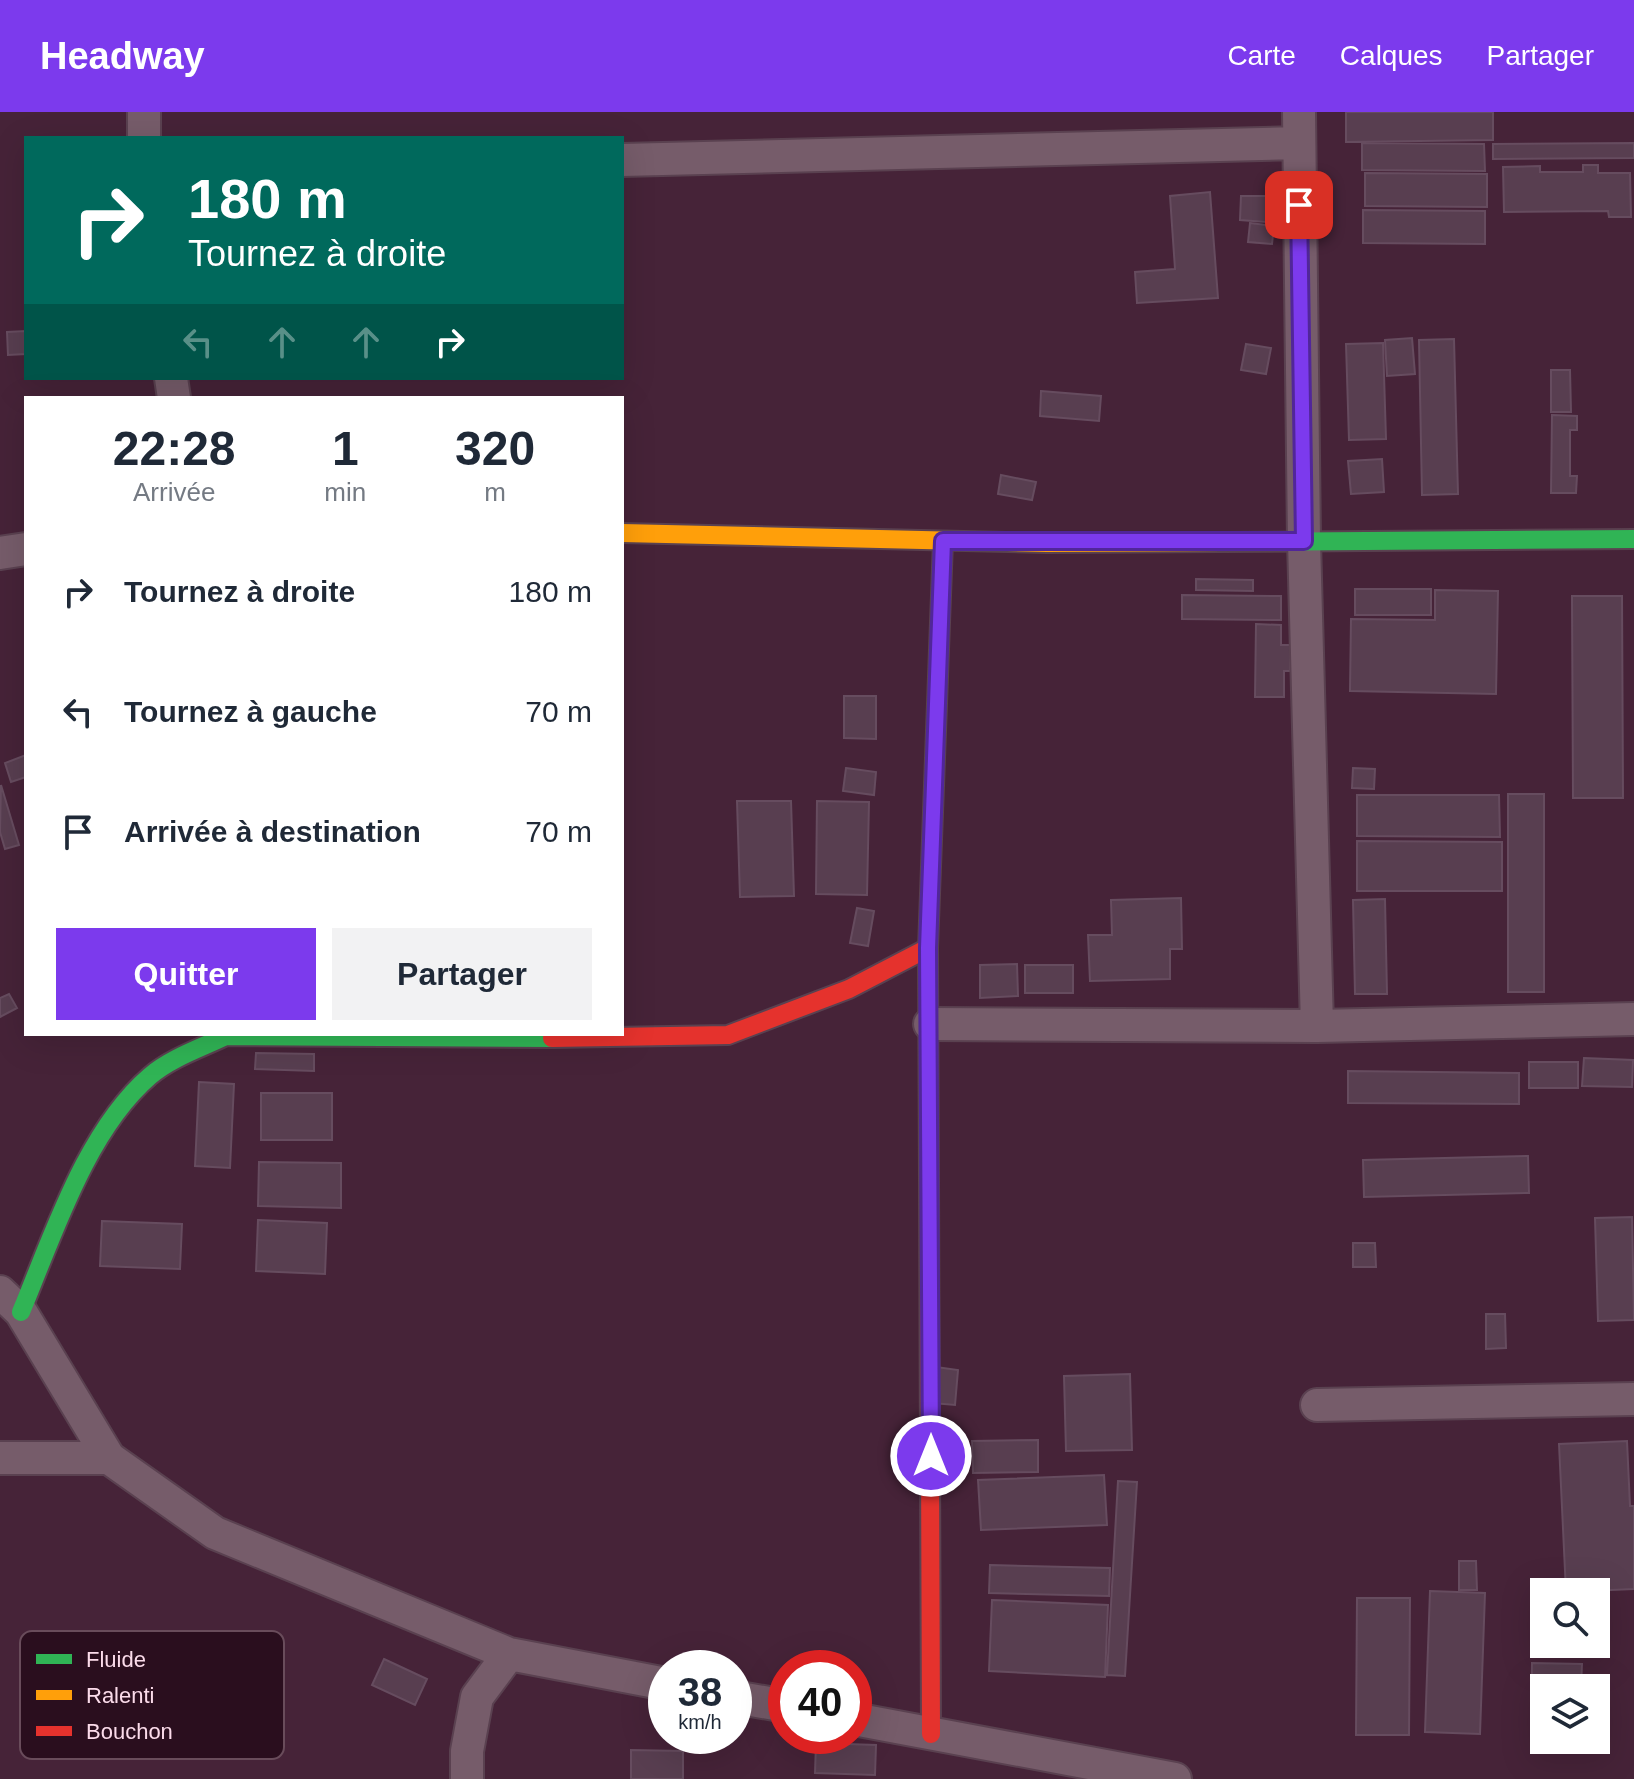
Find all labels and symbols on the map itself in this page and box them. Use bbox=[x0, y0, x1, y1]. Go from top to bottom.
pin bbox=[1265, 171, 1333, 239]
position arrow bbox=[889, 1414, 973, 1498]
legend bbox=[20, 1631, 284, 1759]
text: Fluide bbox=[86, 1647, 146, 1672]
speed limit sign: 40 bbox=[768, 1650, 872, 1754]
text: Ralenti bbox=[86, 1683, 154, 1708]
text: Bouchon bbox=[86, 1719, 173, 1744]

